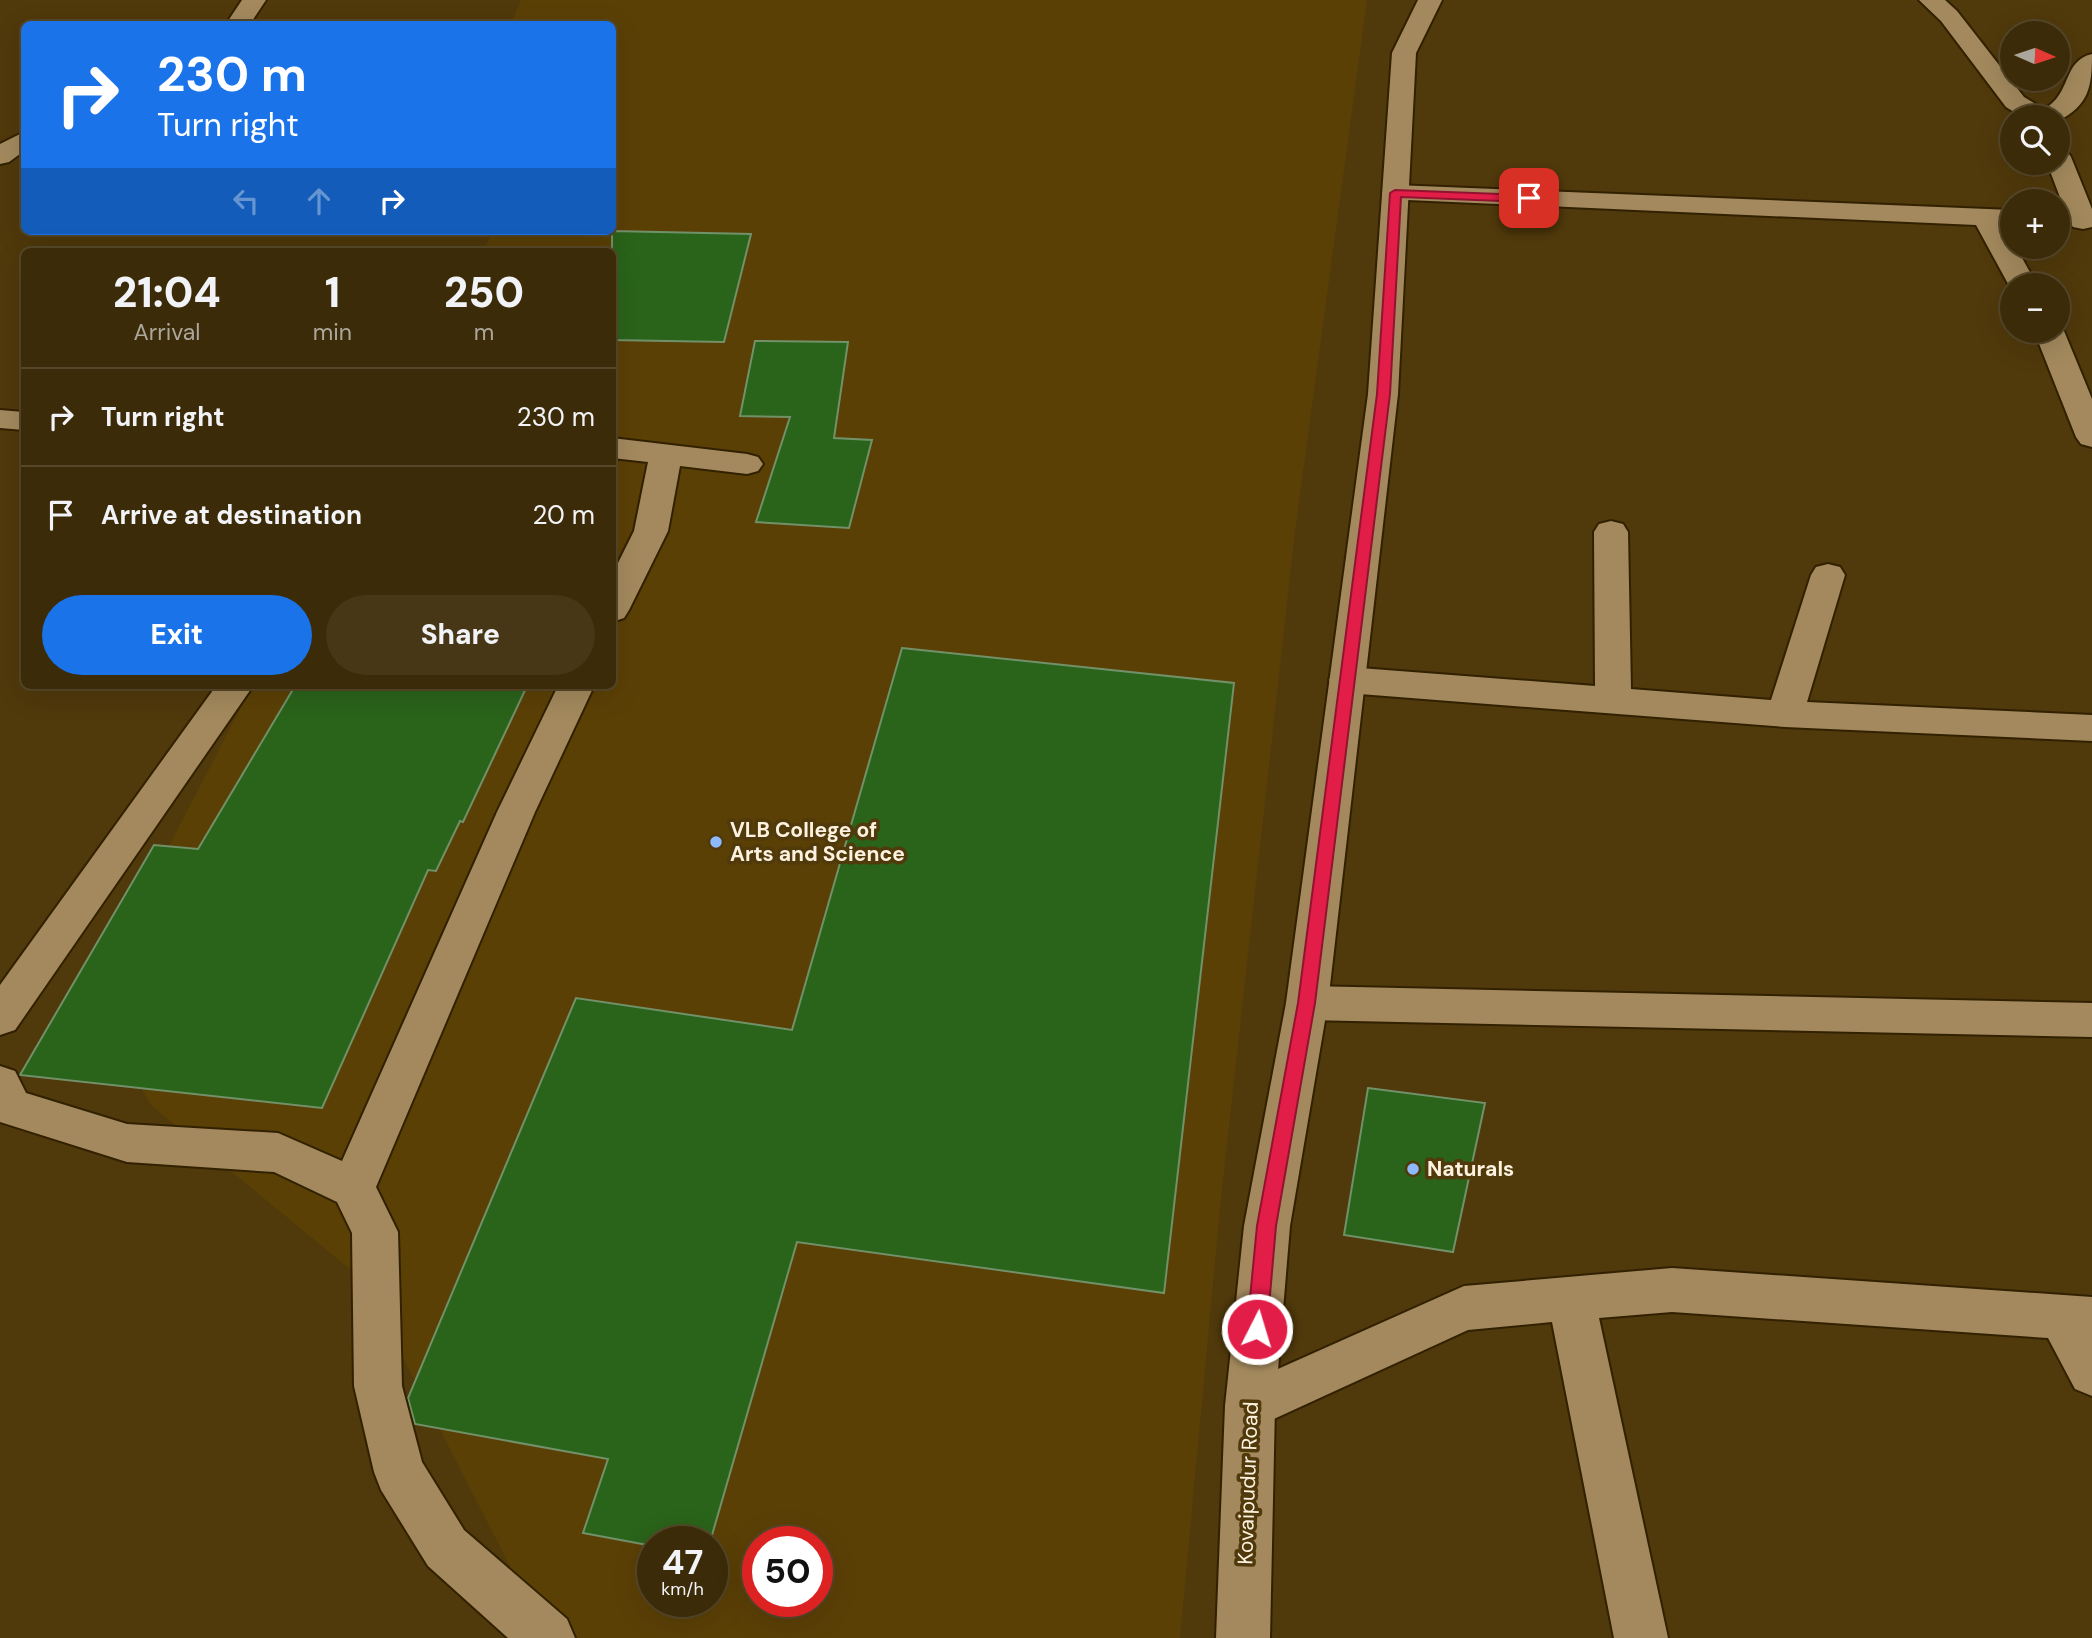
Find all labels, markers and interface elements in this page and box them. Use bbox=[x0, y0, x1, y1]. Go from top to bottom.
north arrow bbox=[2000, 21, 2070, 91]
map controls bbox=[2000, 21, 2070, 343]
text: 230 m bbox=[157, 42, 307, 106]
icon: right bbox=[42, 49, 133, 140]
text: Turn right bbox=[157, 104, 299, 146]
button: search bbox=[2000, 105, 2070, 175]
pin bbox=[1499, 168, 1559, 228]
icon: arrive bbox=[1510, 179, 1548, 217]
icon: left bbox=[227, 182, 265, 220]
icon: ahead bbox=[300, 182, 338, 220]
icon: right bbox=[373, 182, 411, 220]
button: + bbox=[2000, 189, 2070, 259]
text: 21:04 bbox=[113, 265, 221, 320]
text: 1 bbox=[325, 265, 340, 320]
text: 250 bbox=[444, 265, 524, 320]
button: − bbox=[2000, 273, 2070, 343]
text: Arrival bbox=[133, 317, 200, 347]
text: min bbox=[313, 317, 352, 347]
text: m bbox=[474, 317, 494, 347]
icon: right bbox=[42, 398, 80, 436]
text: Turn right bbox=[101, 400, 225, 434]
text: 230 m bbox=[517, 400, 595, 434]
icon: arrive bbox=[42, 496, 80, 534]
text: Arrive at destination bbox=[101, 498, 362, 532]
text: 20 m bbox=[532, 498, 595, 532]
button: Exit bbox=[42, 595, 312, 675]
button: Share bbox=[326, 595, 595, 675]
place label: VLB College of Arts and Science bbox=[730, 816, 905, 868]
marker: VLB College of Arts and Science bbox=[708, 834, 724, 850]
place label: Naturals bbox=[1427, 1155, 1514, 1183]
marker: Naturals bbox=[1405, 1161, 1421, 1177]
position arrow bbox=[1220, 1292, 1294, 1366]
street label: Kovaipudur Road bbox=[1231, 1401, 1265, 1565]
speed limit sign: 50 bbox=[742, 1526, 833, 1617]
text: 47 bbox=[662, 1539, 703, 1585]
text: km/h bbox=[661, 1577, 704, 1601]

